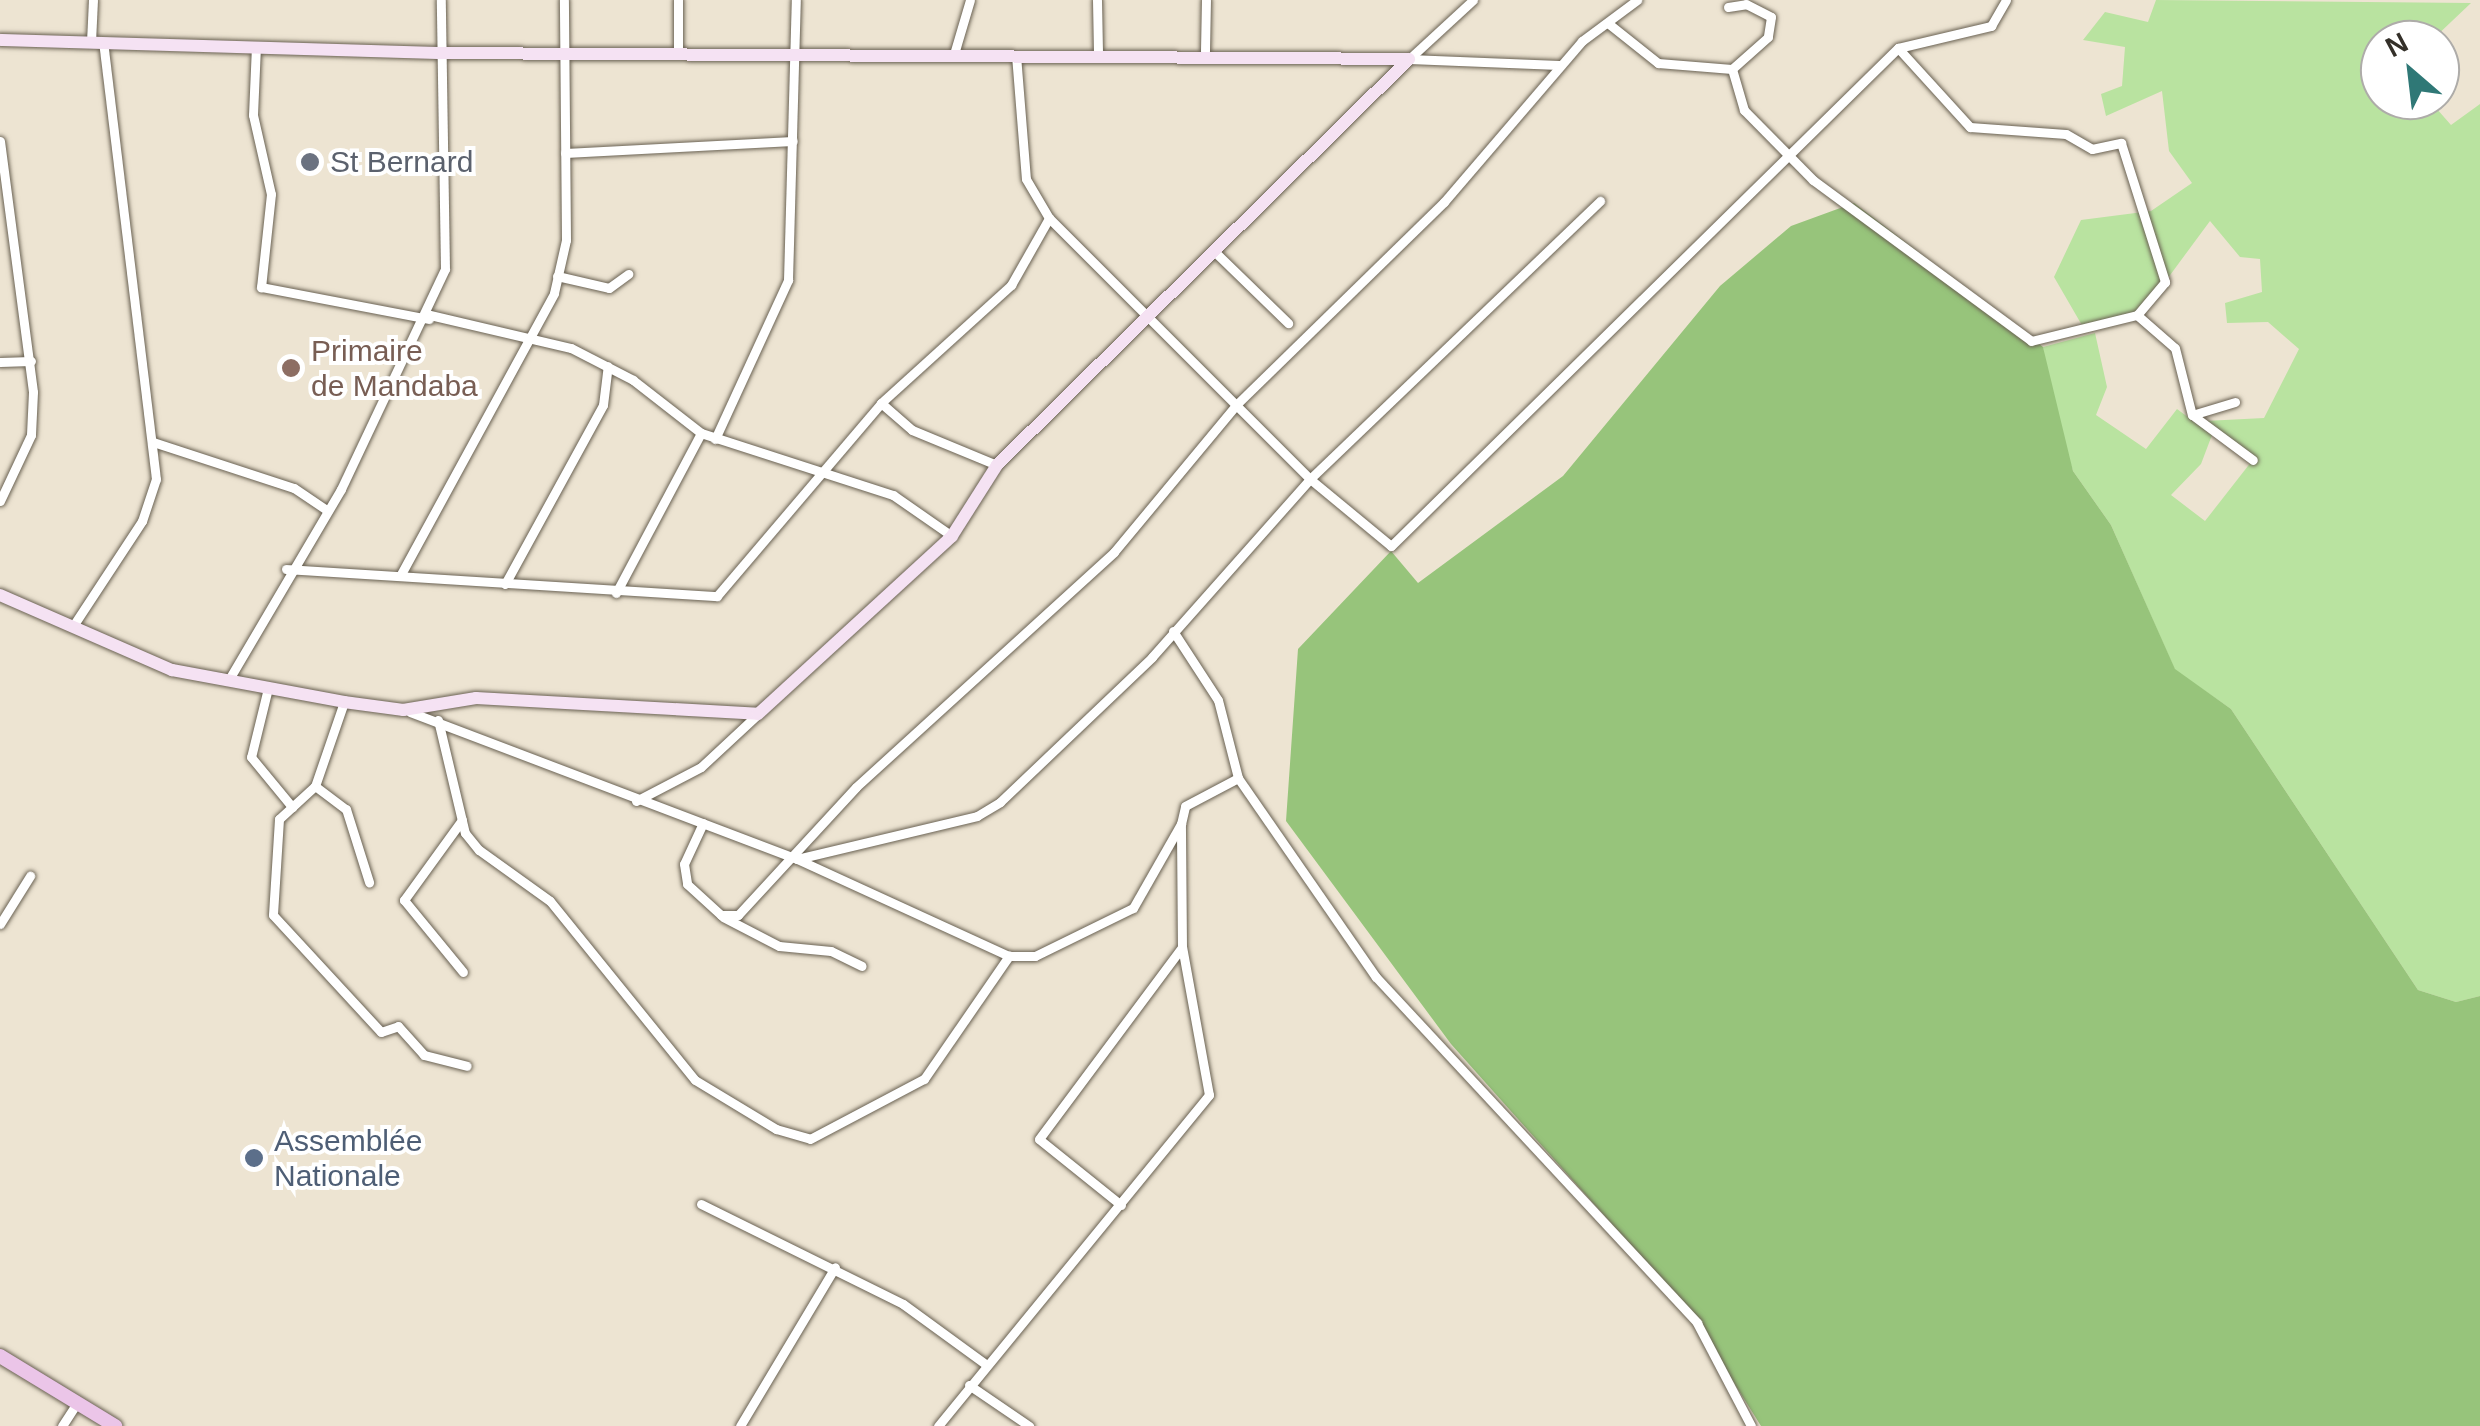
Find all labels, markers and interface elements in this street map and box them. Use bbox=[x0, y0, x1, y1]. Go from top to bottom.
north arrow bbox=[2360, 20, 2460, 120]
text: N bbox=[2380, 26, 2413, 63]
place label: St Bernard bbox=[330, 144, 473, 180]
marker: St Bernard bbox=[299, 151, 321, 173]
place label: Primaire de Mandaba bbox=[311, 333, 478, 404]
marker: Primaire de Mandaba bbox=[280, 357, 302, 379]
place label: Assemblée Nationale bbox=[274, 1123, 422, 1194]
marker: Assemblée Nationale bbox=[243, 1147, 265, 1169]

